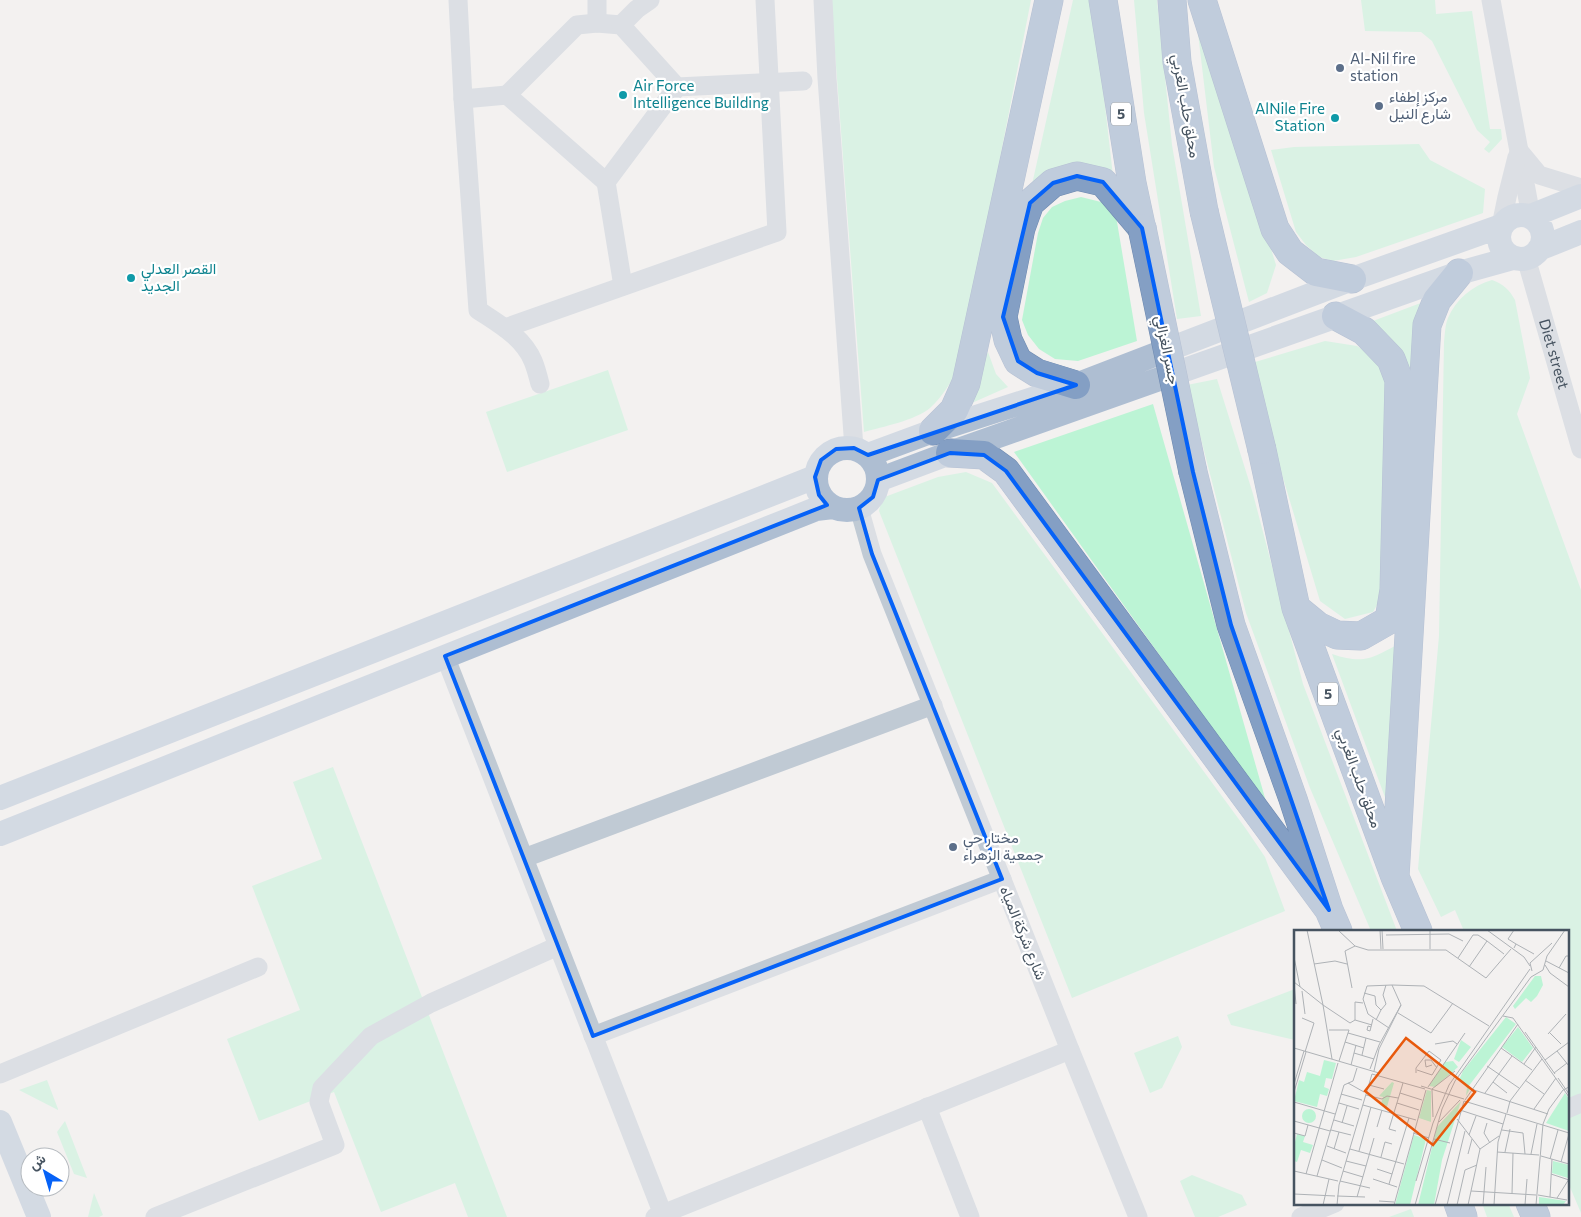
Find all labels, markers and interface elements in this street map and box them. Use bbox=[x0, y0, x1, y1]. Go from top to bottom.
place label: Al-Nil fire station bbox=[1350, 49, 1416, 84]
street label: محلق حلب الغربي bbox=[1164, 52, 1205, 160]
marker: Al-Nil fire station bbox=[1334, 62, 1346, 74]
place label: Air Force Intelligence Building bbox=[633, 76, 769, 111]
place label: مركز إطفاء شارع النيل bbox=[1389, 87, 1451, 125]
marker: Air Force Intelligence Building bbox=[617, 89, 629, 101]
place label: AlNile Fire Station bbox=[1255, 99, 1325, 134]
marker: مركز إطفاء شارع النيل bbox=[1373, 100, 1385, 112]
road number: 5 bbox=[1111, 102, 1131, 126]
marker: AlNile Fire Station bbox=[1329, 112, 1341, 124]
place label: القصر العدلي الجديد bbox=[141, 259, 216, 295]
marker: القصر العدلي الجديد bbox=[125, 272, 137, 284]
street label: جسر الغزالي bbox=[1147, 314, 1184, 387]
street label: Diet street bbox=[1536, 317, 1573, 391]
road number: 5 bbox=[1318, 682, 1338, 706]
street label: محلق حلب الغربي bbox=[1329, 725, 1386, 832]
place label: مختار حي جمعية الزهراء bbox=[963, 828, 1044, 864]
marker: مختار حي جمعية الزهراء bbox=[947, 841, 959, 853]
street label: شارع شركة المياه bbox=[994, 883, 1051, 983]
inset map bbox=[1294, 930, 1568, 1204]
north arrow bbox=[20, 1147, 70, 1197]
text: ش bbox=[25, 1149, 49, 1174]

